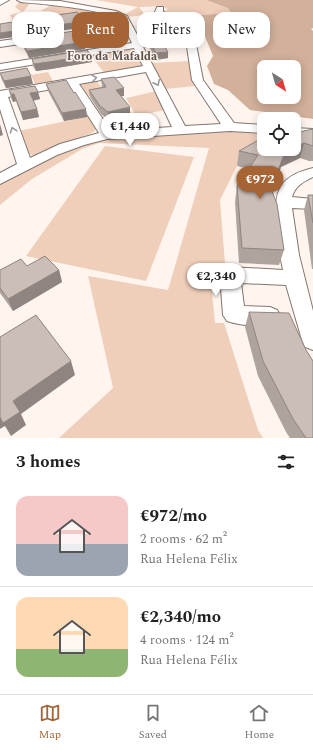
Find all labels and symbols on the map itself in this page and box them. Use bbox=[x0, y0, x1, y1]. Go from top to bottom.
district label: Foro da Mafalda bbox=[67, 47, 158, 66]
north arrow bbox=[257, 60, 301, 104]
one-way arrow bbox=[90, 74, 97, 83]
one-way arrow bbox=[152, 79, 160, 86]
pin: €1,440 bbox=[97, 113, 163, 147]
one-way arrow bbox=[9, 127, 18, 134]
pin: €972 bbox=[236, 166, 284, 200]
pin: €2,340 bbox=[183, 263, 249, 297]

